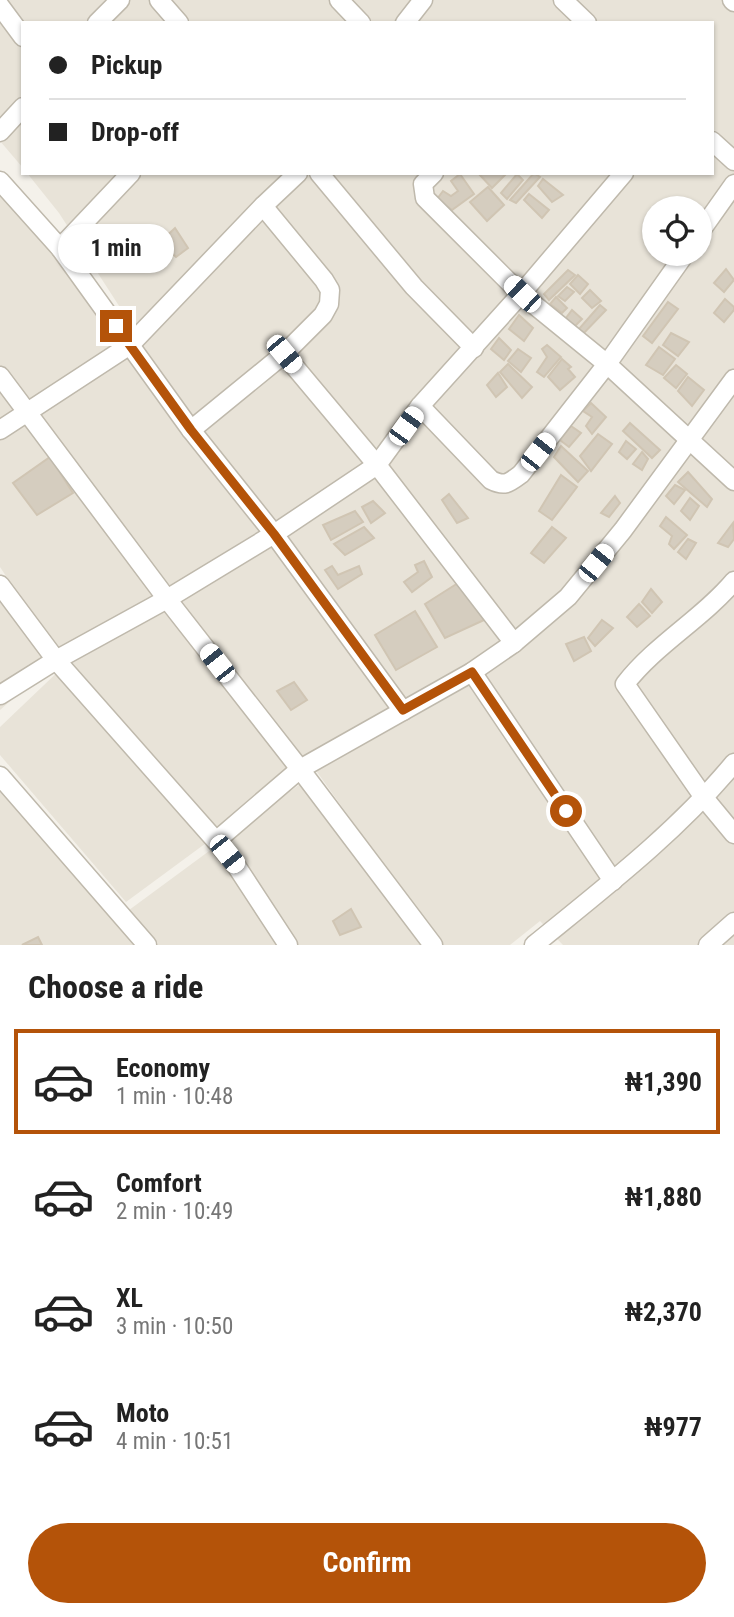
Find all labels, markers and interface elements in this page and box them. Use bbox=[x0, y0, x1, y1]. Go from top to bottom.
text: Pickup bbox=[91, 50, 162, 80]
text: Drop-off bbox=[91, 117, 179, 147]
map controls bbox=[642, 196, 712, 266]
button: locate bbox=[642, 196, 712, 266]
callout: 1 min bbox=[58, 224, 174, 274]
text: 1 min bbox=[90, 235, 142, 262]
car bbox=[500, 272, 545, 316]
route end bbox=[100, 310, 132, 342]
car bbox=[263, 331, 306, 377]
car bbox=[386, 403, 427, 449]
car bbox=[517, 429, 560, 475]
car bbox=[575, 540, 618, 586]
car bbox=[196, 640, 239, 686]
route start bbox=[550, 795, 582, 827]
car bbox=[206, 831, 249, 877]
text: Choose a ride bbox=[28, 968, 203, 1006]
icon: car bbox=[32, 1050, 95, 1113]
text: Economy bbox=[116, 1053, 210, 1083]
text: ₦1,390 bbox=[625, 1067, 702, 1097]
text: 1 min · 10:48 bbox=[116, 1083, 233, 1110]
icon: car bbox=[32, 1165, 95, 1228]
text: Comfort bbox=[116, 1168, 202, 1198]
text: ₦1,880 bbox=[625, 1182, 702, 1212]
text: 2 min · 10:49 bbox=[116, 1198, 233, 1225]
icon: car bbox=[32, 1280, 95, 1343]
text: XL bbox=[116, 1283, 143, 1313]
text: ₦2,370 bbox=[625, 1297, 702, 1327]
text: 3 min · 10:50 bbox=[116, 1313, 233, 1340]
icon: car bbox=[32, 1395, 95, 1458]
text: Moto bbox=[116, 1398, 169, 1428]
text: ₦977 bbox=[644, 1412, 702, 1442]
text: 4 min · 10:51 bbox=[116, 1428, 233, 1455]
button: Confirm bbox=[28, 1523, 706, 1603]

